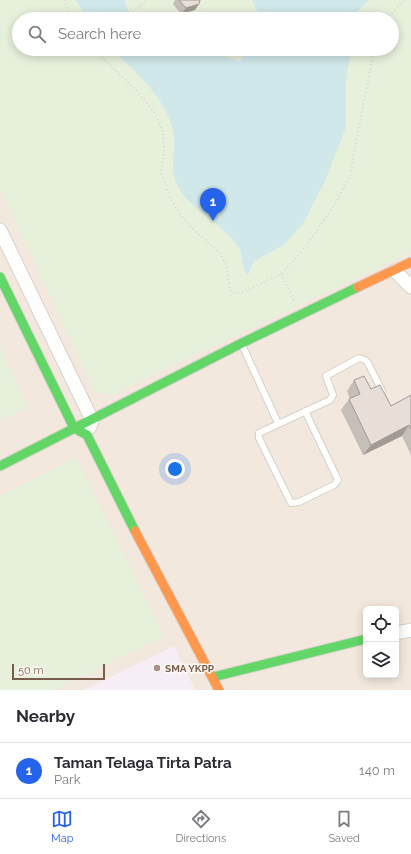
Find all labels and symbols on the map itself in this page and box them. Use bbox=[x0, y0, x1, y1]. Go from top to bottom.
pin: 1 bbox=[200, 188, 226, 221]
your location bbox=[165, 459, 185, 479]
scale bar bbox=[12, 662, 105, 681]
marker: SMA YKPP bbox=[152, 663, 162, 673]
place label: SMA YKPP bbox=[165, 663, 215, 674]

